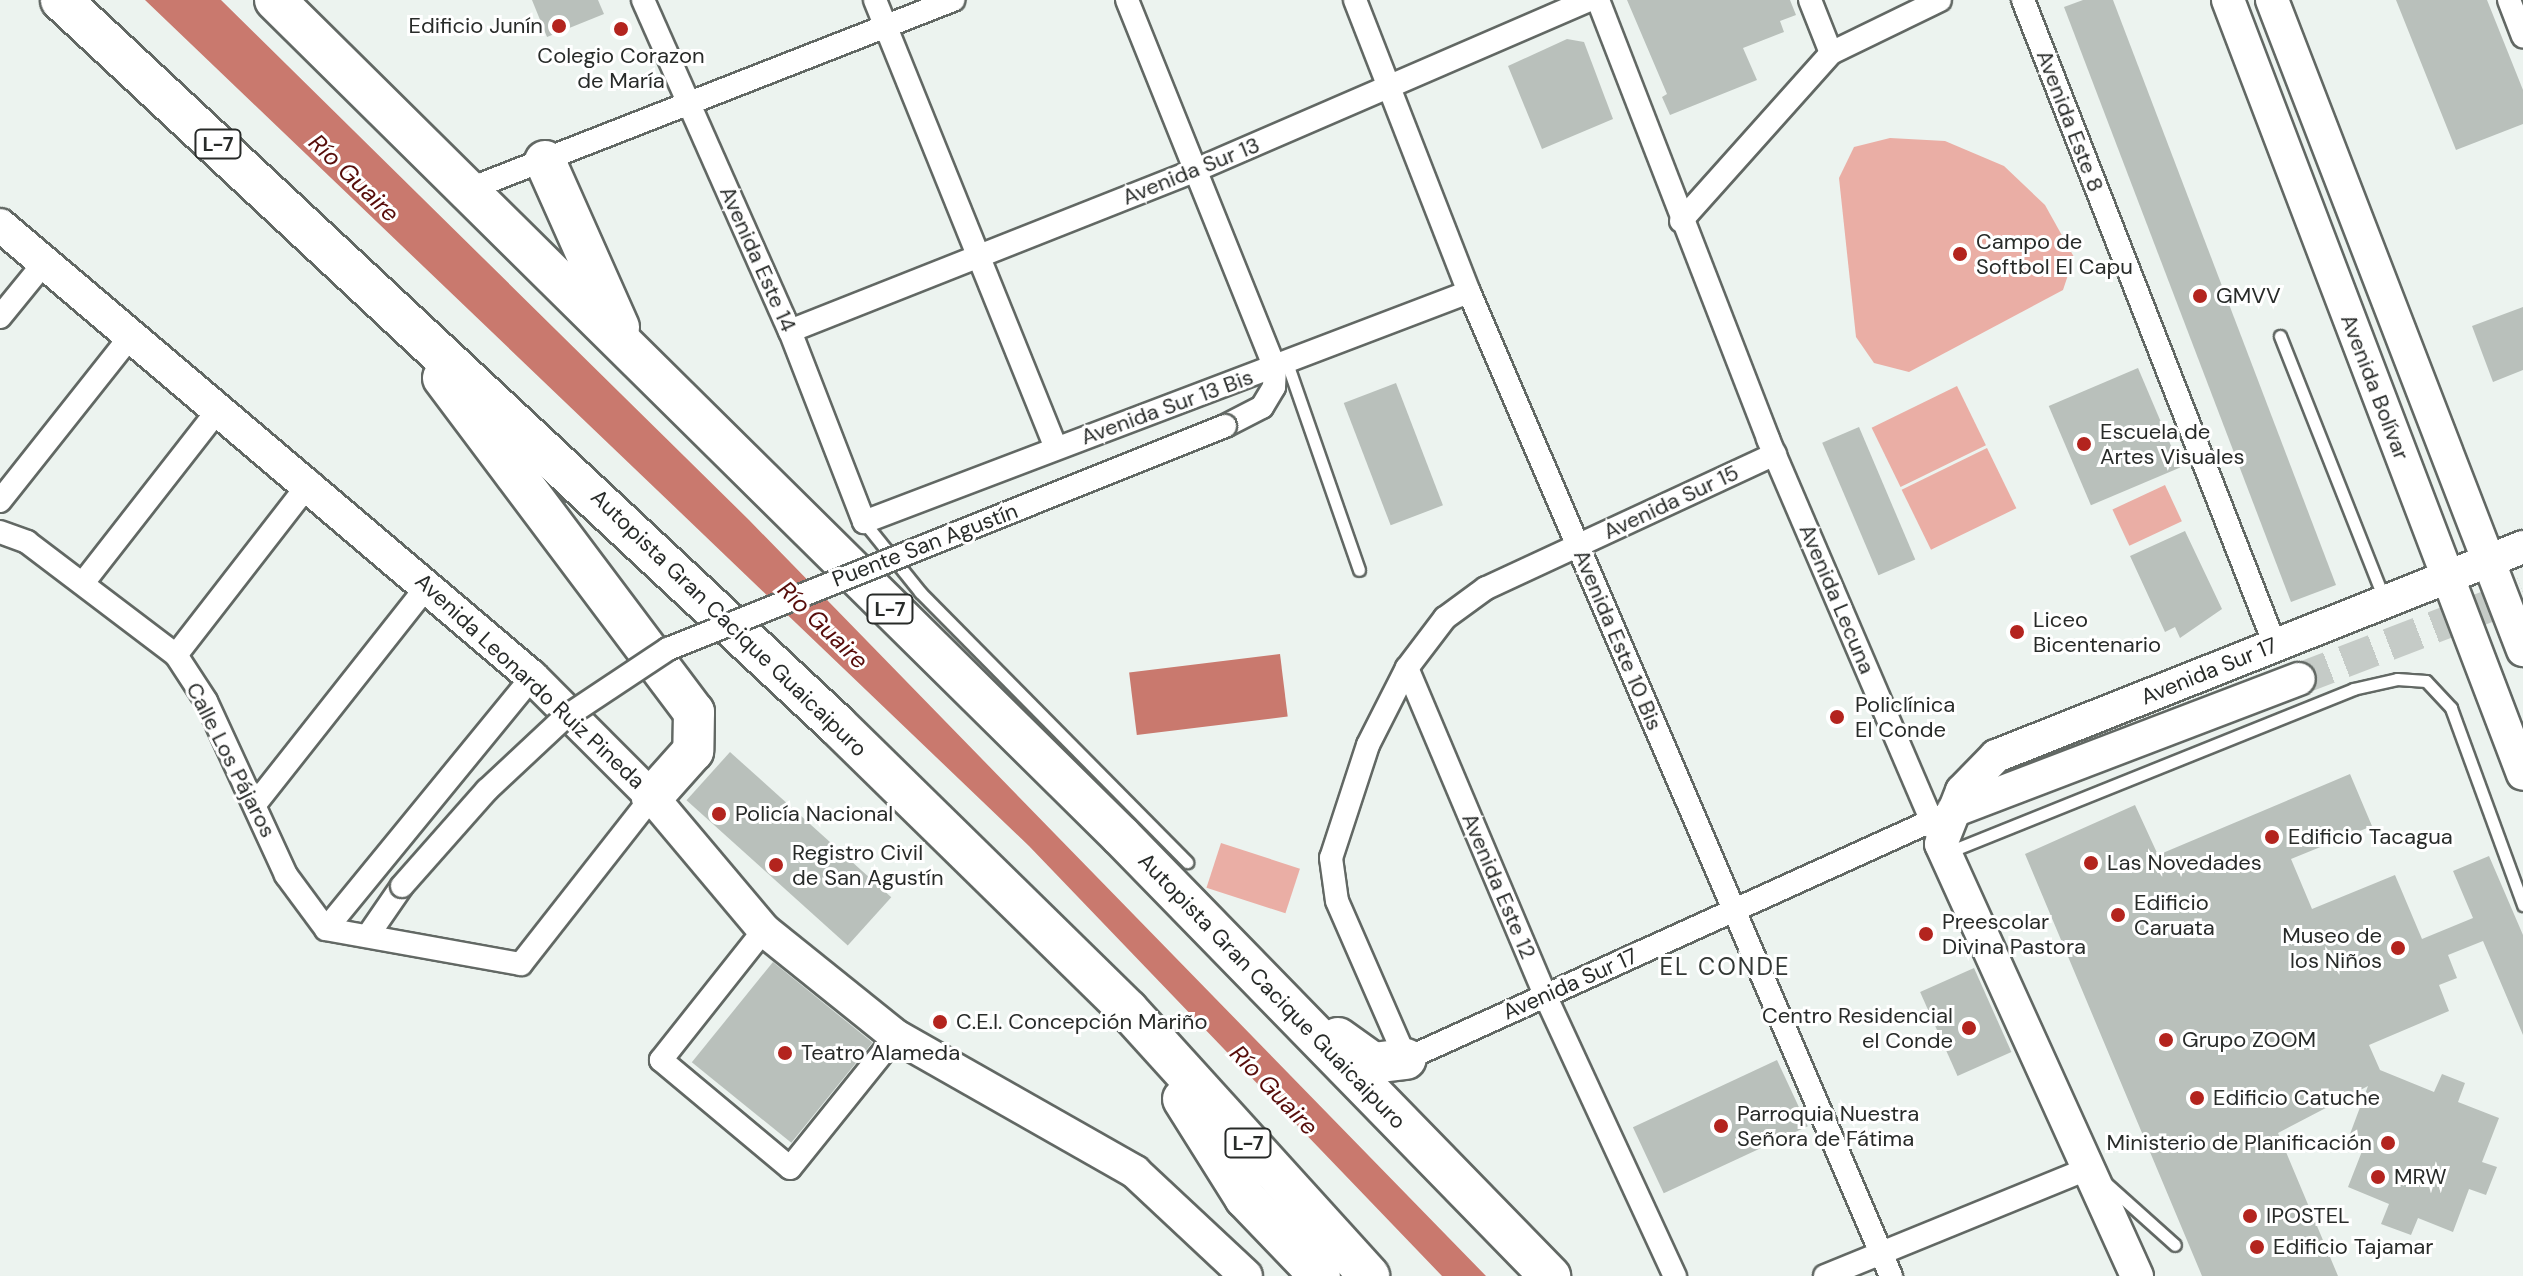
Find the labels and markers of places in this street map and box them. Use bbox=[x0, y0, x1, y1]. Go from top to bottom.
place label: Edificio Junín bbox=[409, 13, 543, 39]
marker: Edificio Junín bbox=[550, 17, 568, 35]
marker: Colegio Corazon de María bbox=[612, 20, 630, 38]
place label: Colegio Corazon de María bbox=[537, 42, 705, 94]
place label: Campo de Softbol El Capu bbox=[1976, 228, 2133, 280]
marker: Campo de Softbol El Capu bbox=[1951, 245, 1969, 263]
place label: GMVV bbox=[2216, 283, 2281, 309]
marker: GMVV bbox=[2191, 287, 2209, 305]
place label: Escuela de Artes Visuales bbox=[2100, 418, 2245, 470]
marker: Escuela de Artes Visuales bbox=[2075, 435, 2093, 453]
place label: Liceo Bicentenario bbox=[2033, 606, 2161, 658]
marker: Liceo Bicentenario bbox=[2008, 623, 2026, 641]
place label: Policlínica El Conde bbox=[1855, 691, 1955, 742]
marker: Policlínica El Conde bbox=[1826, 706, 1848, 728]
place label: Policía Nacional bbox=[735, 801, 893, 827]
marker: Policía Nacional bbox=[710, 805, 728, 823]
place label: Edificio Tacagua bbox=[2288, 824, 2453, 850]
marker: Edificio Tacagua bbox=[2263, 828, 2281, 846]
place label: Registro Civil de San Agustín bbox=[792, 839, 944, 890]
place label: Las Novedades bbox=[2107, 850, 2262, 876]
marker: Las Novedades bbox=[2082, 854, 2100, 872]
marker: Registro Civil de San Agustín bbox=[767, 856, 785, 874]
place label: Edificio Caruata bbox=[2134, 889, 2215, 940]
marker: Edificio Caruata bbox=[2109, 906, 2127, 924]
place label: Preescolar Divina Pastora bbox=[1942, 908, 2086, 960]
place label: Museo de los Niños bbox=[2282, 922, 2382, 974]
marker: Preescolar Divina Pastora bbox=[1917, 925, 1935, 943]
marker: Museo de los Niños bbox=[2389, 939, 2407, 957]
place label: Centro Residencial el Conde bbox=[1762, 1002, 1953, 1054]
place label: C.E.I. Concepción Mariño bbox=[956, 1009, 1208, 1035]
marker: C.E.I. Concepción Mariño bbox=[931, 1013, 949, 1031]
marker: Centro Residencial el Conde bbox=[1960, 1019, 1978, 1037]
place label: Grupo ZOOM bbox=[2182, 1027, 2316, 1053]
marker: Grupo ZOOM bbox=[2157, 1031, 2175, 1049]
place label: Teatro Alameda bbox=[801, 1040, 960, 1066]
marker: Teatro Alameda bbox=[776, 1044, 794, 1062]
place label: Edificio Catuche bbox=[2213, 1085, 2380, 1111]
marker: Edificio Catuche bbox=[2188, 1089, 2206, 1107]
place label: Parroquia Nuestra Señora de Fátima bbox=[1737, 1100, 1919, 1152]
marker: Parroquia Nuestra Señora de Fátima bbox=[1712, 1117, 1730, 1135]
place label: Ministerio de Planificación bbox=[2106, 1130, 2372, 1156]
marker: Ministerio de Planificación bbox=[2379, 1134, 2397, 1152]
place label: MRW bbox=[2394, 1164, 2446, 1190]
marker: MRW bbox=[2369, 1168, 2387, 1186]
place label: IPOSTEL bbox=[2266, 1203, 2350, 1229]
marker: IPOSTEL bbox=[2241, 1207, 2259, 1225]
place label: Edificio Tajamar bbox=[2273, 1234, 2433, 1260]
marker: Edificio Tajamar bbox=[2248, 1238, 2266, 1256]

